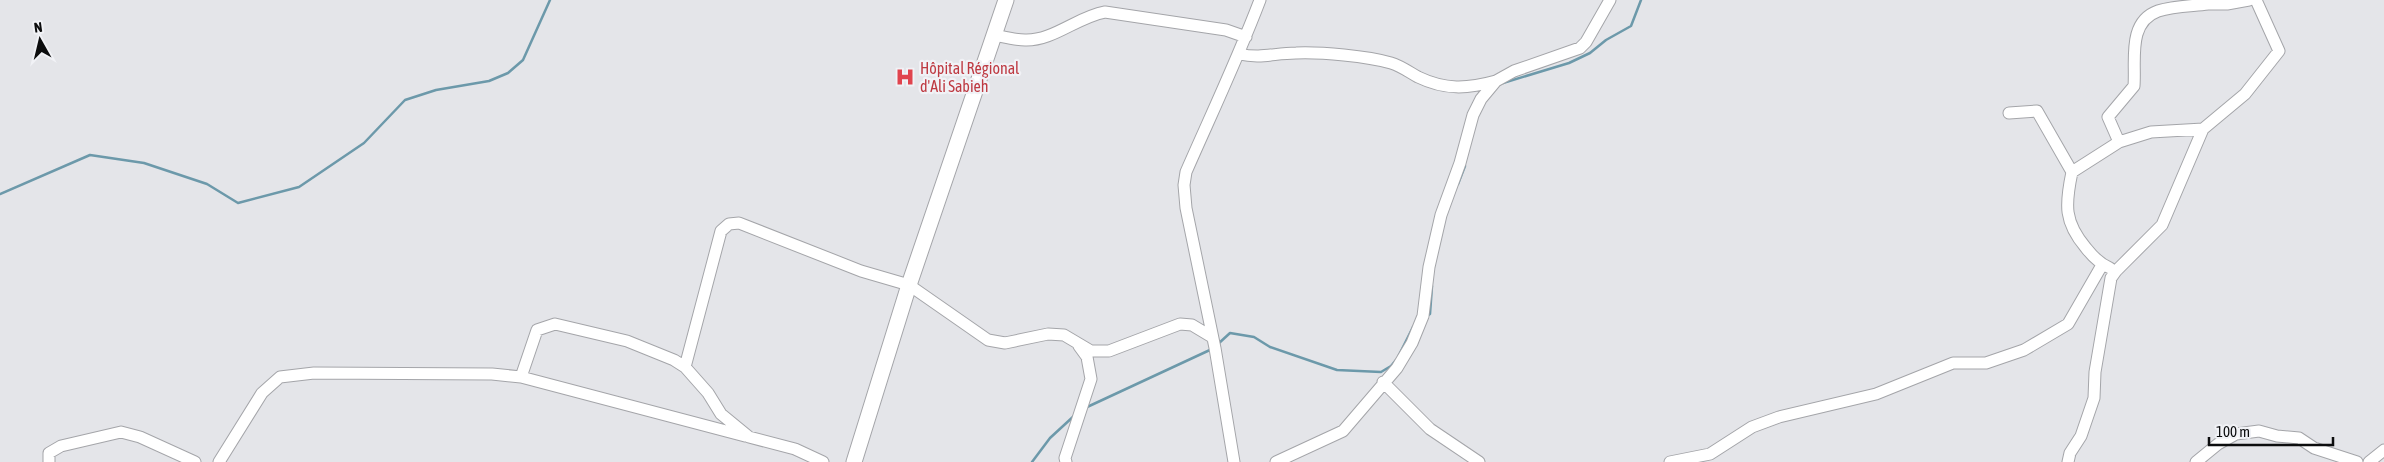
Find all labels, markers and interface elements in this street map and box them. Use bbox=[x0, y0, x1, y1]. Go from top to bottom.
north arrow bbox=[15, 15, 65, 65]
text: N bbox=[33, 19, 43, 36]
place label: Hôpital Régional d'Ali Sabieh bbox=[920, 59, 1020, 95]
hospital icon: Hôpital Régional d'Ali Sabieh bbox=[894, 66, 916, 88]
scale bar bbox=[2209, 414, 2333, 446]
text: 100 m bbox=[2216, 423, 2250, 440]

